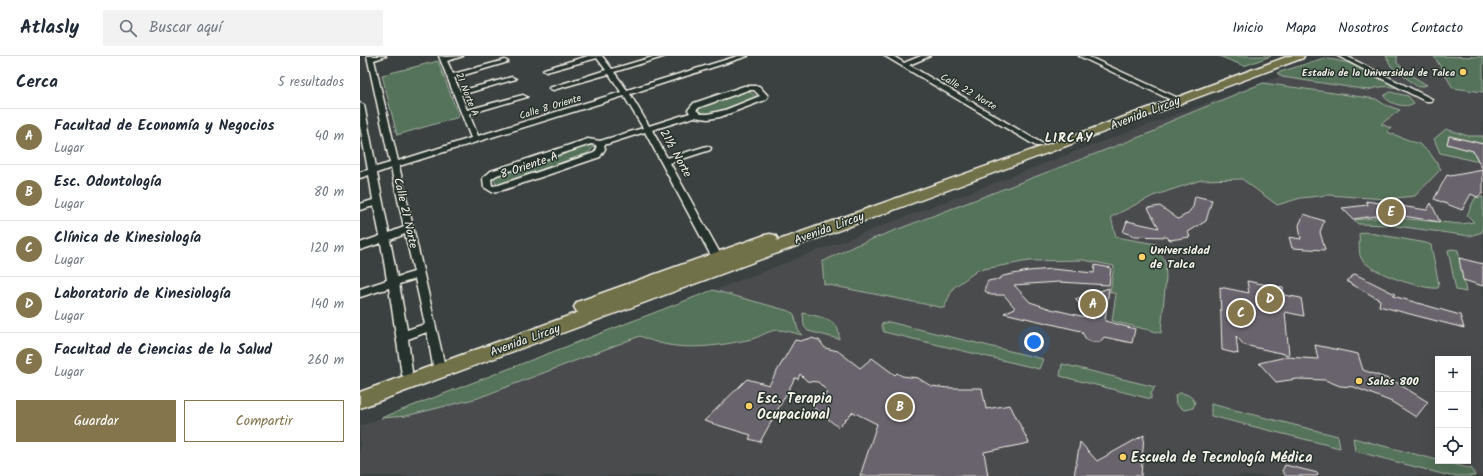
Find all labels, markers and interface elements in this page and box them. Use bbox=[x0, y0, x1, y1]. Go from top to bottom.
search box bbox=[103, 10, 383, 46]
text: Atlasly bbox=[20, 13, 79, 43]
text: Buscar aquí bbox=[149, 16, 222, 40]
icon: search bbox=[117, 17, 139, 39]
text: Inicio bbox=[1232, 17, 1263, 39]
text: Mapa bbox=[1285, 17, 1316, 39]
text: Nosotros bbox=[1338, 17, 1389, 39]
text: Contacto bbox=[1411, 17, 1463, 39]
place label: Estadio de la Universidad de Talca bbox=[1302, 65, 1455, 81]
marker: Estadio de la Universidad de Talca bbox=[1458, 67, 1468, 77]
text: Cerca bbox=[16, 69, 58, 96]
street label: Calle 22 Norte bbox=[937, 69, 1000, 115]
street label: 21 Norte A bbox=[451, 70, 483, 119]
text: 5 resultados bbox=[278, 72, 344, 93]
street label: Calle 8 Oriente bbox=[517, 90, 584, 124]
street label: Avenida Lircay bbox=[1108, 91, 1183, 135]
text: Facultad de Economía y Negocios bbox=[54, 114, 275, 138]
text: A bbox=[25, 126, 33, 147]
text: 40 m bbox=[315, 126, 344, 147]
street label: 21½ Norte bbox=[655, 126, 697, 181]
district label: LIRCAY bbox=[1045, 128, 1093, 149]
text: Lugar bbox=[54, 138, 84, 159]
street label: 8 Oriente A bbox=[498, 147, 561, 184]
text: Esc. Odontología bbox=[54, 170, 162, 194]
street label: Calle 21 Norte bbox=[388, 176, 423, 251]
text: B bbox=[25, 182, 33, 203]
text: 80 m bbox=[314, 182, 344, 203]
text: Lugar bbox=[54, 194, 84, 215]
pin: E bbox=[1378, 197, 1404, 227]
street label: Avenida Lircay bbox=[791, 207, 867, 250]
text: Clínica de Kinesiología bbox=[54, 226, 201, 250]
text: C bbox=[25, 238, 33, 259]
text: 120 m bbox=[310, 238, 344, 259]
place label: Universidad de Talca bbox=[1150, 241, 1210, 274]
text: Lugar bbox=[54, 250, 84, 271]
marker: Universidad de Talca bbox=[1137, 252, 1147, 262]
text: Laboratorio de Kinesiología bbox=[54, 282, 231, 306]
pin: D bbox=[1257, 284, 1283, 314]
pin: A bbox=[1080, 289, 1106, 319]
text: D bbox=[25, 294, 33, 315]
text: 140 m bbox=[311, 294, 344, 315]
pin: C bbox=[1228, 298, 1254, 328]
text: Lugar bbox=[54, 306, 84, 327]
street label: Avenida Lircay bbox=[487, 319, 563, 362]
your location bbox=[1024, 332, 1044, 352]
text: Facultad de Ciencias de la Salud bbox=[54, 338, 272, 362]
text: E bbox=[25, 350, 33, 371]
text: 260 m bbox=[307, 350, 344, 371]
map controls bbox=[1435, 356, 1471, 464]
button: + bbox=[1435, 356, 1471, 392]
text: Lugar bbox=[54, 362, 84, 383]
place label: Salas 800 bbox=[1367, 372, 1420, 391]
marker: Salas 800 bbox=[1354, 376, 1364, 386]
place label: Esc. Terapia Ocupacional bbox=[757, 388, 832, 426]
pin: B bbox=[887, 392, 913, 422]
button: − bbox=[1435, 392, 1471, 428]
button: Guardar bbox=[16, 400, 176, 442]
button: Compartir bbox=[184, 400, 344, 442]
marker: Esc. Terapia Ocupacional bbox=[744, 401, 754, 411]
button: locate bbox=[1435, 428, 1471, 464]
place label: Escuela de Tecnología Médica bbox=[1131, 447, 1312, 469]
marker: Escuela de Tecnología Médica bbox=[1118, 452, 1128, 462]

